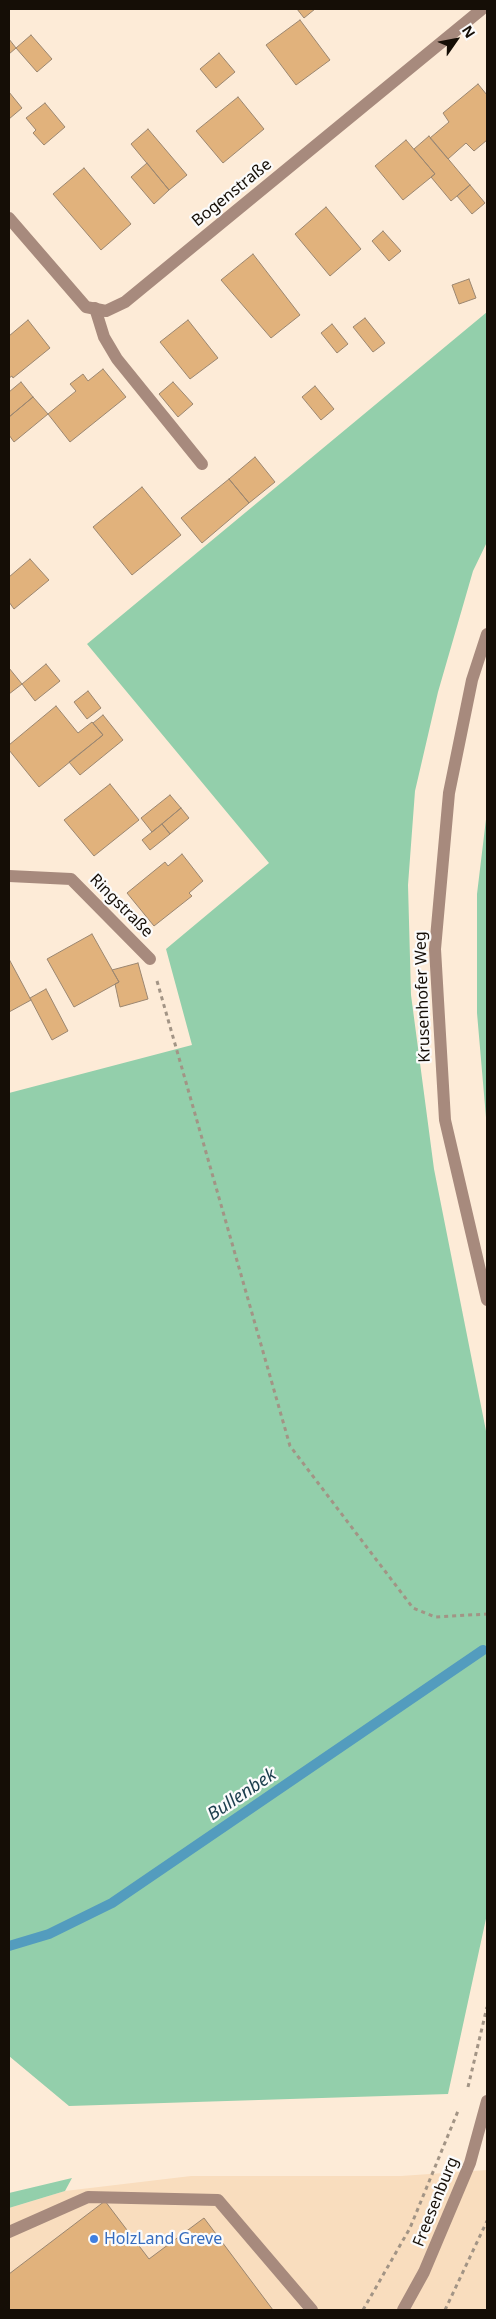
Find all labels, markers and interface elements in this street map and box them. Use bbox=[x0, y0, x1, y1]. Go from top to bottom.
north arrow bbox=[431, 15, 481, 65]
text: N bbox=[458, 22, 480, 42]
street label: Bogenstraße bbox=[188, 155, 276, 231]
street label: Ringstraße bbox=[85, 870, 157, 942]
street label: Krusenhofer Weg bbox=[411, 931, 435, 1063]
water label: Bullenbek bbox=[204, 1764, 280, 1826]
street label: Freesenburg bbox=[409, 2154, 463, 2250]
place label: HolzLand Greve bbox=[104, 2229, 222, 2249]
marker: HolzLand Greve bbox=[88, 2233, 100, 2245]

